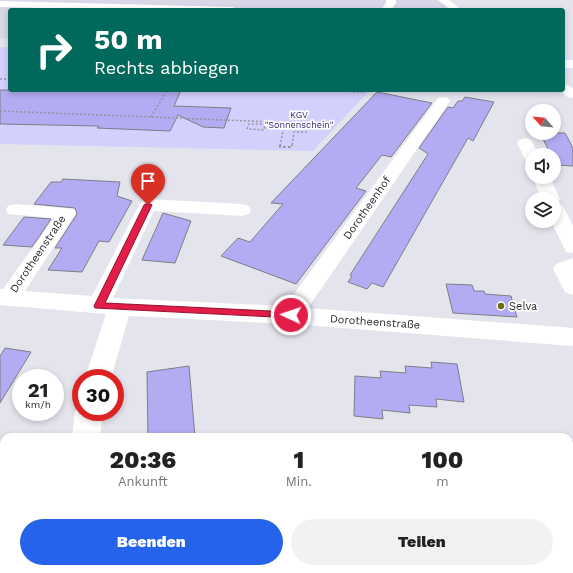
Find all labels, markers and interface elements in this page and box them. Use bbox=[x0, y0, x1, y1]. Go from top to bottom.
text: 50 m bbox=[94, 23, 163, 56]
icon: right bbox=[28, 24, 80, 76]
text: Rechts abbiegen bbox=[94, 57, 239, 78]
north arrow bbox=[525, 104, 561, 140]
map controls bbox=[525, 104, 561, 228]
park label: KGV "Sonnenschein" bbox=[265, 110, 334, 130]
button: sound bbox=[525, 148, 561, 184]
pin bbox=[131, 164, 165, 205]
icon: arrive bbox=[137, 170, 159, 192]
street label: Dorotheenhof bbox=[340, 173, 394, 242]
button: layers bbox=[525, 192, 561, 228]
street label: Dorotheenstraße bbox=[7, 213, 69, 295]
position arrow bbox=[270, 294, 312, 336]
place label: Selva bbox=[509, 300, 537, 313]
marker: Selva bbox=[496, 301, 506, 311]
street label: Dorotheenstraße bbox=[329, 312, 421, 332]
speed limit sign: 30 bbox=[72, 369, 124, 421]
text: 21 bbox=[28, 378, 48, 402]
text: km/h bbox=[25, 399, 51, 410]
text: 20:36 bbox=[110, 446, 176, 474]
text: 1 bbox=[293, 446, 304, 474]
text: 100 bbox=[421, 446, 463, 474]
text: Ankunft bbox=[118, 474, 168, 489]
text: Min. bbox=[286, 474, 312, 489]
text: m bbox=[436, 474, 449, 489]
button: Beenden bbox=[20, 519, 283, 565]
button: Teilen bbox=[291, 519, 553, 565]

